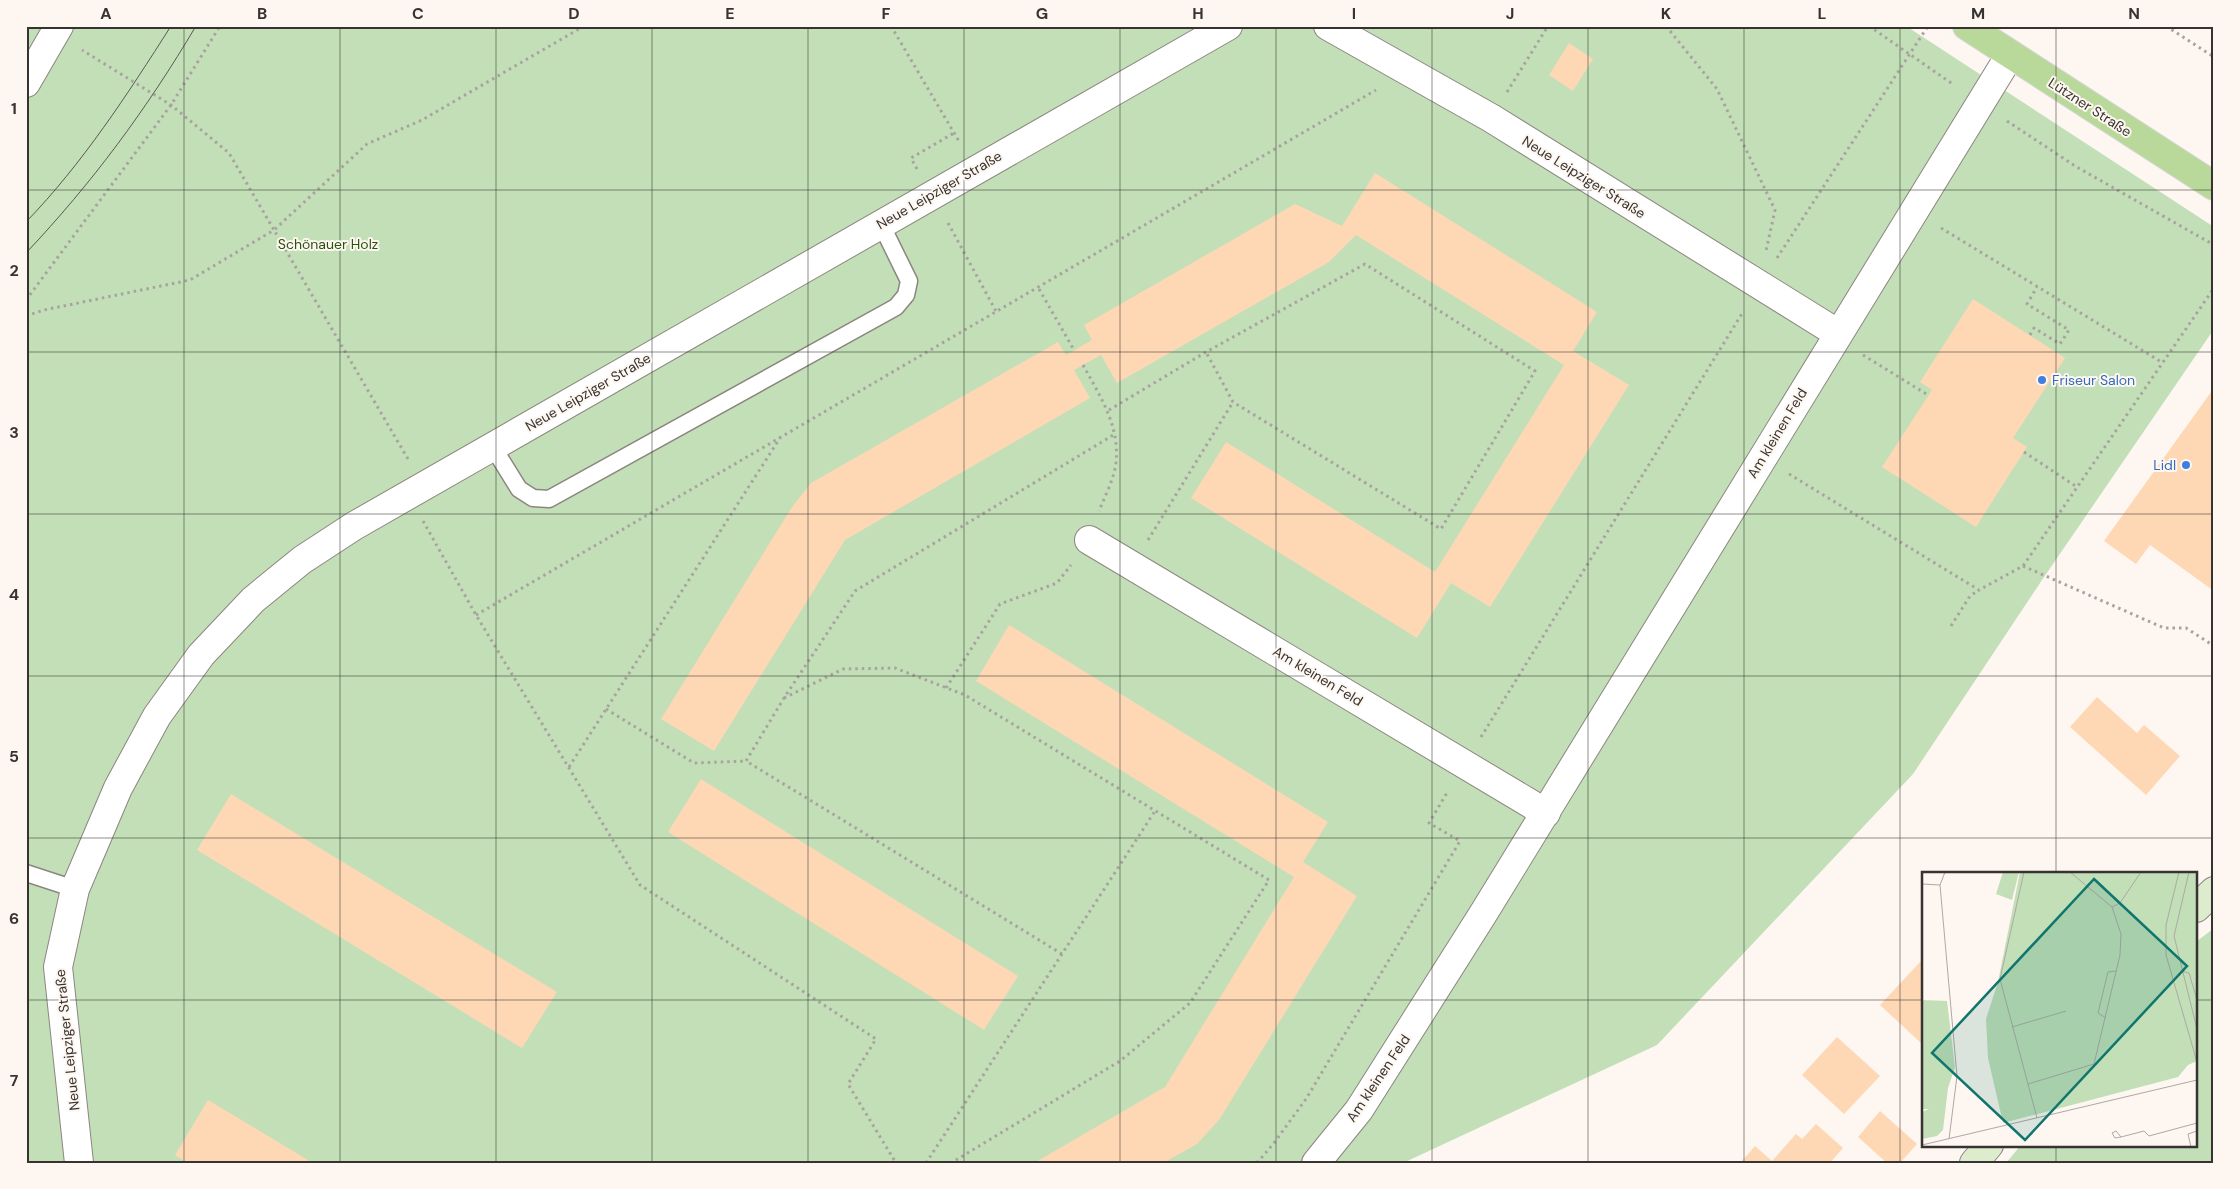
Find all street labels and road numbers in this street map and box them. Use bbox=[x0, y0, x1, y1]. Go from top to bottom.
street label: Lützner Straße bbox=[2045, 73, 2135, 141]
street label: Neue Leipziger Straße bbox=[1519, 132, 1649, 222]
street label: Neue Leipziger Straße bbox=[873, 147, 1005, 233]
street label: Neue Leipziger Straße bbox=[522, 349, 654, 435]
street label: Am kleinen Feld bbox=[1743, 385, 1811, 481]
street label: Am kleinen Feld bbox=[1270, 642, 1366, 710]
street label: Neue Leipziger Straße bbox=[51, 968, 83, 1112]
street label: Am kleinen Feld bbox=[1342, 1031, 1414, 1125]

